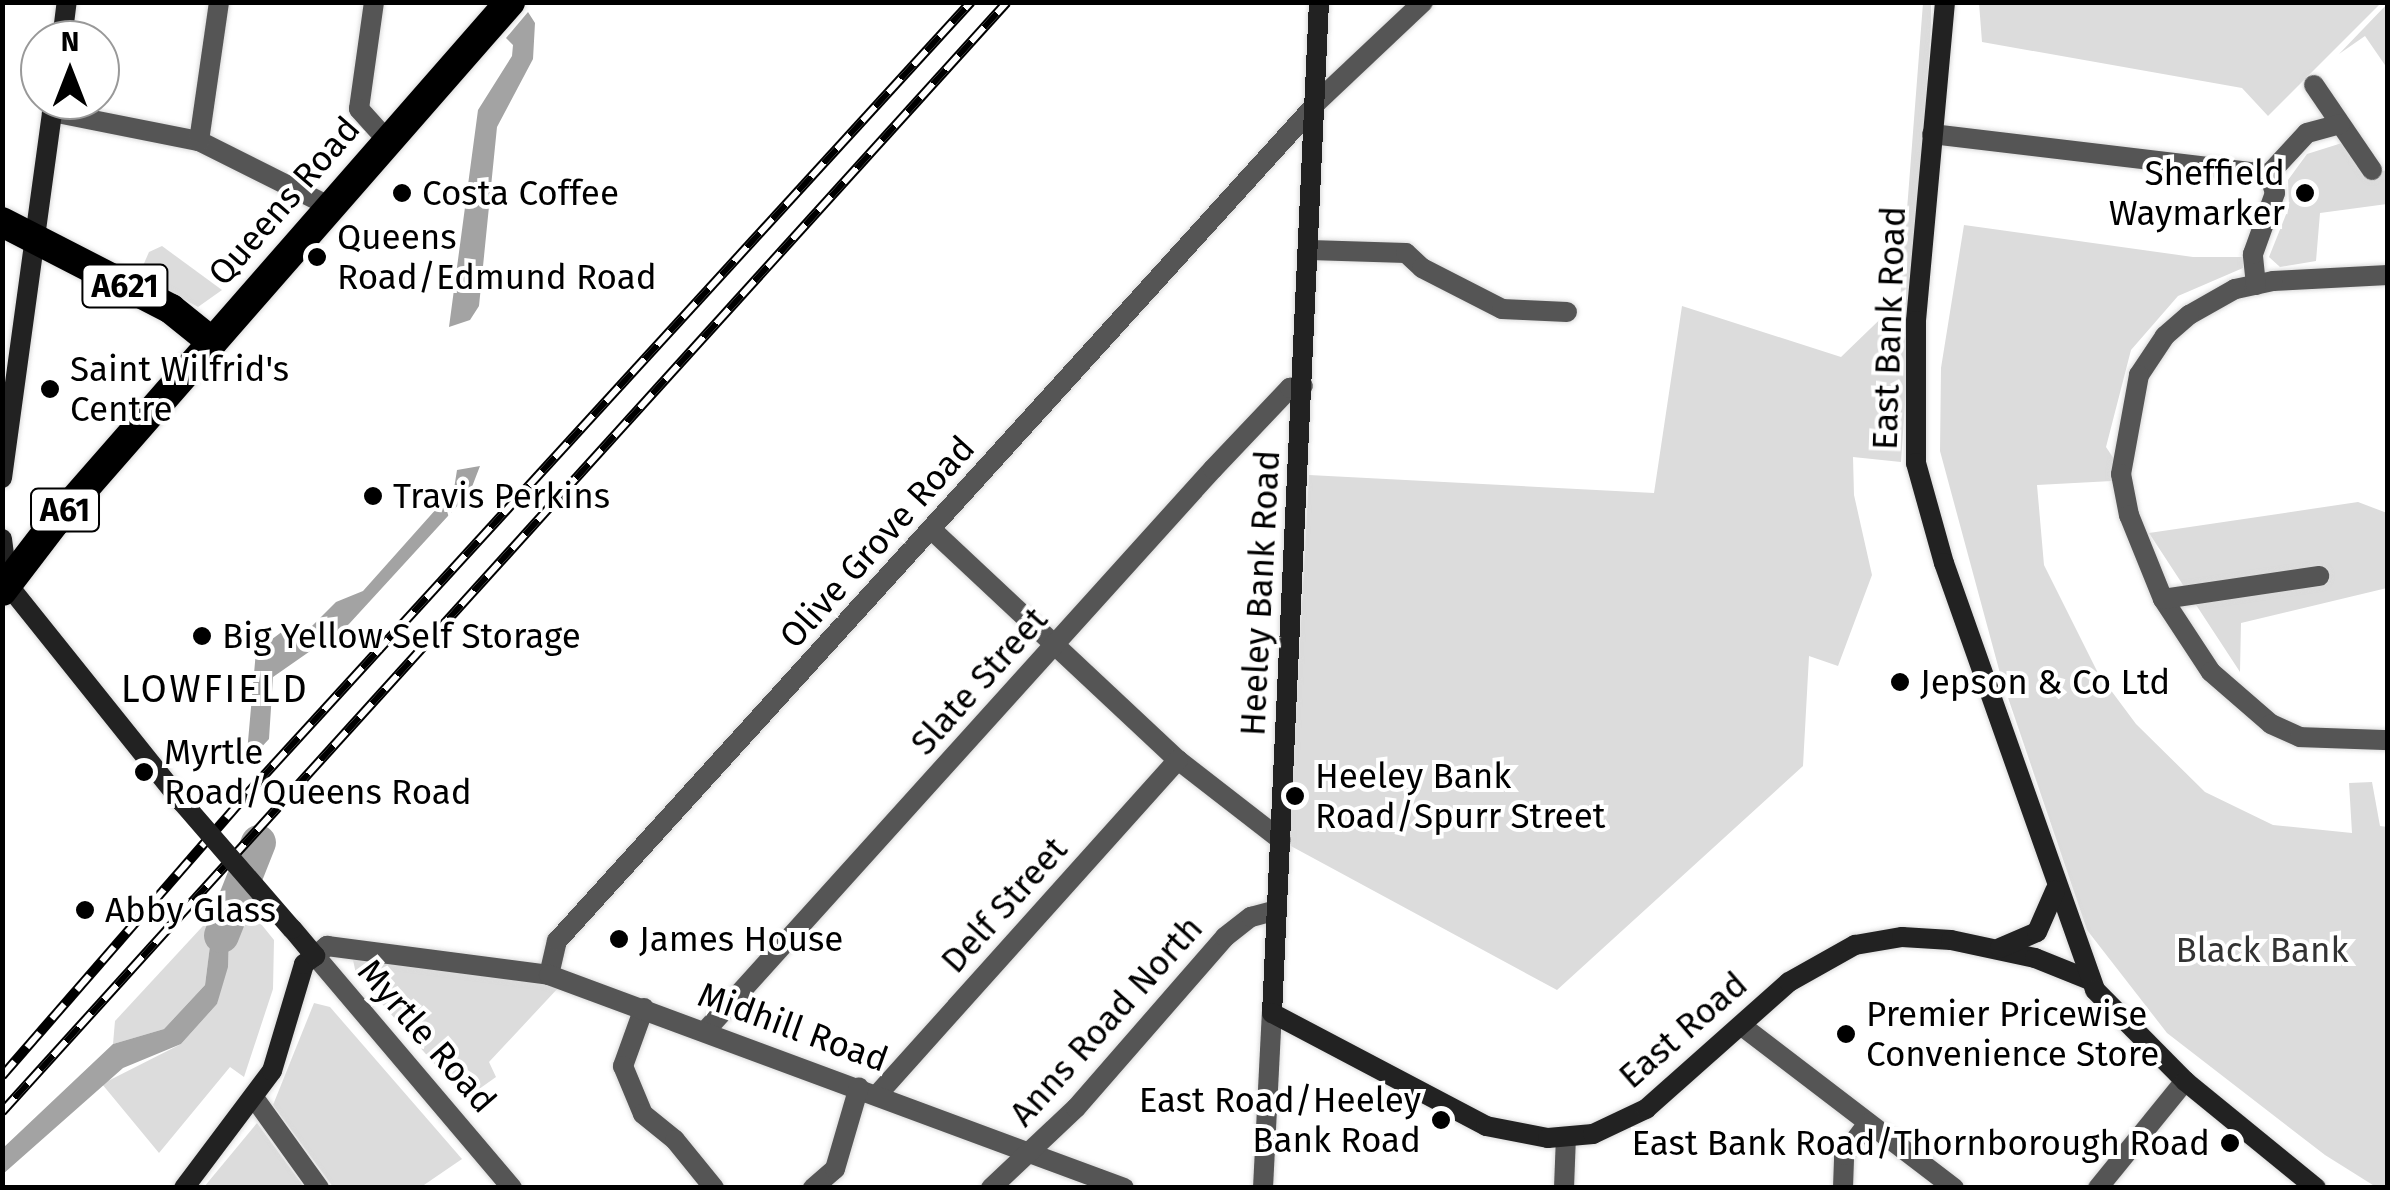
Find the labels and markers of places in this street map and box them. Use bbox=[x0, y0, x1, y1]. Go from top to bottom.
place label: Sheffield Waymarker bbox=[2109, 152, 2285, 234]
place label: Costa Coffee bbox=[422, 172, 619, 214]
marker: Costa Coffee bbox=[391, 182, 413, 204]
marker: Sheffield Waymarker bbox=[2294, 182, 2316, 204]
place label: Queens Road/Edmund Road bbox=[337, 216, 657, 298]
marker: Queens Road/Edmund Road bbox=[306, 246, 328, 268]
place label: Saint Wilfrid's Centre bbox=[70, 348, 289, 430]
marker: Saint Wilfrid's Centre bbox=[39, 378, 61, 400]
place label: Travis Perkins bbox=[393, 475, 610, 517]
marker: Travis Perkins bbox=[362, 485, 384, 507]
place label: Big Yellow Self Storage bbox=[222, 615, 581, 657]
marker: Big Yellow Self Storage bbox=[191, 625, 213, 647]
place label: Jepson & Co Ltd bbox=[1920, 661, 2170, 703]
marker: Jepson & Co Ltd bbox=[1889, 671, 1911, 693]
place label: Myrtle Road/Queens Road bbox=[164, 731, 472, 813]
place label: Heeley Bank Road/Spurr Street bbox=[1315, 755, 1605, 837]
marker: Myrtle Road/Queens Road bbox=[133, 761, 155, 783]
marker: Heeley Bank Road/Spurr Street bbox=[1284, 785, 1306, 807]
place label: Abby Glass bbox=[105, 889, 276, 931]
marker: Abby Glass bbox=[74, 899, 96, 921]
place label: James House bbox=[639, 918, 843, 960]
marker: James House bbox=[608, 928, 630, 950]
place label: Premier Pricewise Convenience Store bbox=[1866, 993, 2159, 1075]
marker: Premier Pricewise Convenience Store bbox=[1835, 1023, 1857, 1045]
place label: East Road/Heeley Bank Road bbox=[1139, 1079, 1421, 1161]
marker: East Road/Heeley Bank Road bbox=[1430, 1109, 1452, 1131]
place label: East Bank Road/Thornborough Road bbox=[1632, 1122, 2210, 1164]
marker: East Bank Road/Thornborough Road bbox=[2219, 1132, 2241, 1154]

